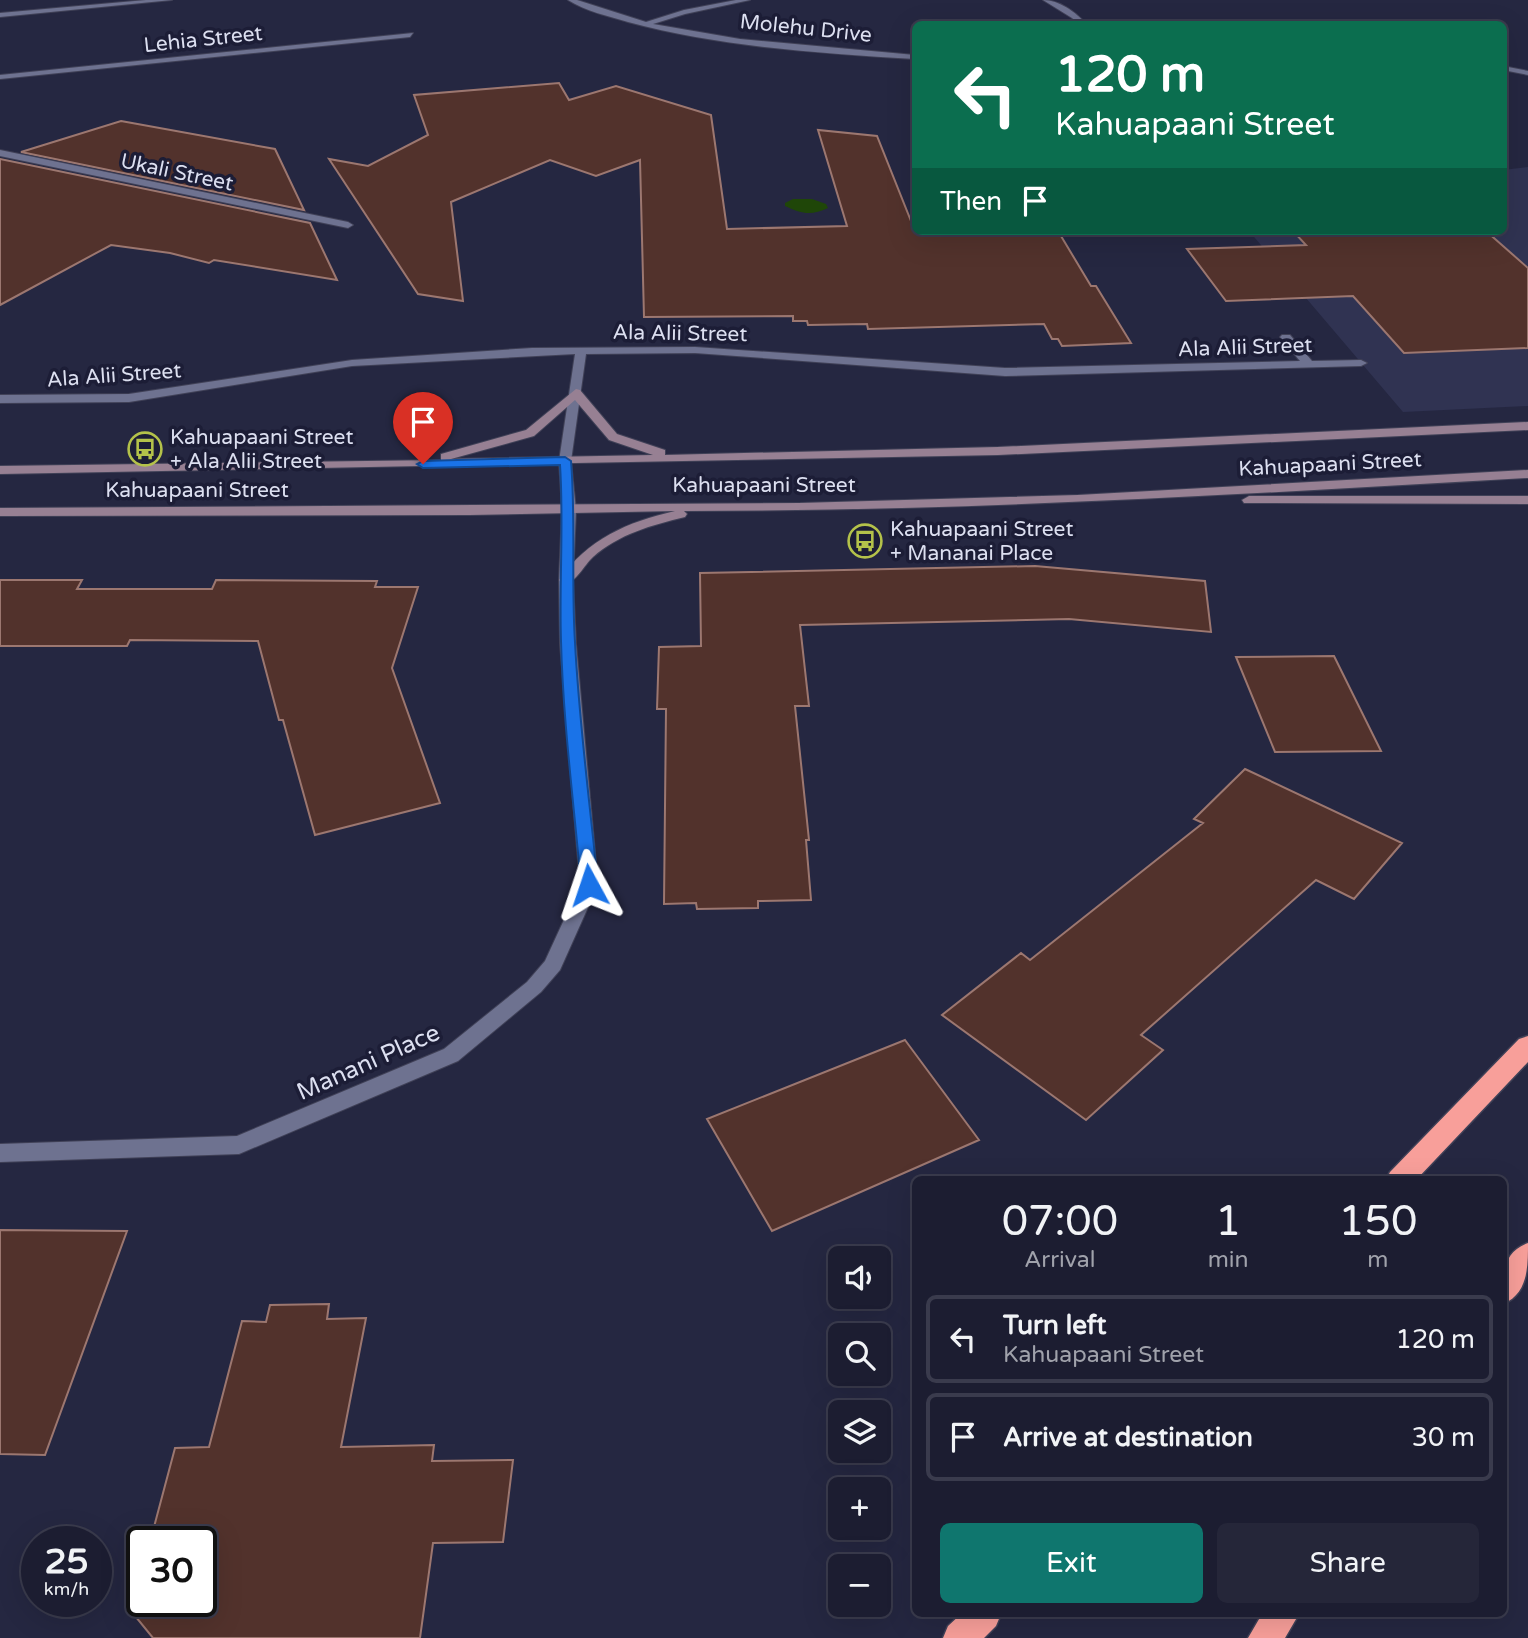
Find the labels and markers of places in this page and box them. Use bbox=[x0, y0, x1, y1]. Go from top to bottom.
pin bbox=[393, 392, 453, 464]
place label: Kahuapaani Street + Ala Alii Street bbox=[170, 425, 354, 474]
bus stop icon: Kahuapaani Street + Ala Alii Street bbox=[126, 430, 164, 468]
place label: Kahuapaani Street + Mananai Place bbox=[890, 517, 1074, 566]
bus stop icon: Kahuapaani Street + Mananai Place bbox=[846, 522, 884, 560]

